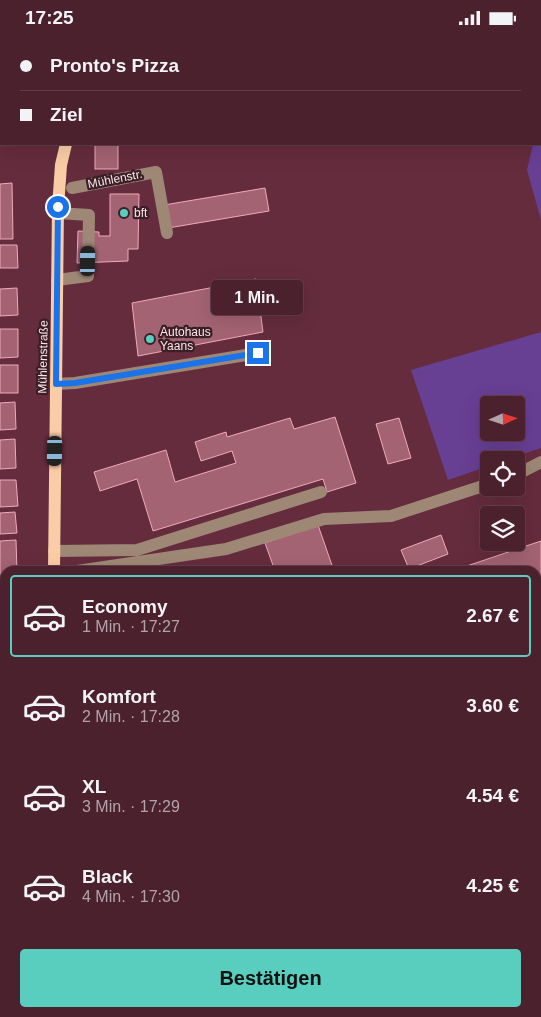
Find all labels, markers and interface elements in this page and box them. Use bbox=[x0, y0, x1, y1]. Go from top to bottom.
text: 17:25 bbox=[25, 7, 74, 28]
text: Pronto's Pizza bbox=[50, 55, 179, 76]
text: Ziel bbox=[50, 104, 83, 125]
street label: Mühlenstr. bbox=[86, 167, 144, 191]
route start bbox=[47, 196, 69, 218]
place label: bft bbox=[134, 206, 148, 220]
marker: bft bbox=[118, 207, 130, 219]
car bbox=[80, 246, 95, 276]
callout: 1 Min. bbox=[212, 281, 304, 315]
text: 1 Min. bbox=[234, 289, 280, 306]
street label: Mühlenstraße bbox=[35, 320, 51, 394]
place label: Autohaus Yaans bbox=[160, 325, 211, 353]
marker: Autohaus Yaans bbox=[144, 333, 156, 345]
route end bbox=[247, 342, 269, 364]
north arrow bbox=[480, 396, 525, 441]
map controls bbox=[480, 396, 525, 551]
car bbox=[47, 436, 62, 466]
button: locate bbox=[480, 451, 525, 496]
button: layers bbox=[480, 506, 525, 551]
icon: car bbox=[22, 594, 67, 639]
text: Economy bbox=[82, 596, 168, 617]
text: 2.67 € bbox=[466, 605, 519, 626]
text: 1 Min. · 17:27 bbox=[82, 618, 180, 635]
icon: car bbox=[22, 684, 67, 729]
text: Komfort bbox=[82, 686, 156, 707]
text: 3.60 € bbox=[466, 695, 519, 716]
text: 2 Min. · 17:28 bbox=[82, 708, 180, 725]
icon: car bbox=[22, 774, 67, 819]
text: XL bbox=[82, 776, 106, 797]
text: 4.54 € bbox=[466, 785, 519, 806]
text: 3 Min. · 17:29 bbox=[82, 798, 180, 815]
icon: car bbox=[22, 864, 67, 909]
text: Black bbox=[82, 866, 133, 887]
text: 4.25 € bbox=[466, 875, 519, 896]
text: 4 Min. · 17:30 bbox=[82, 888, 180, 905]
button: Bestätigen bbox=[20, 949, 521, 1007]

